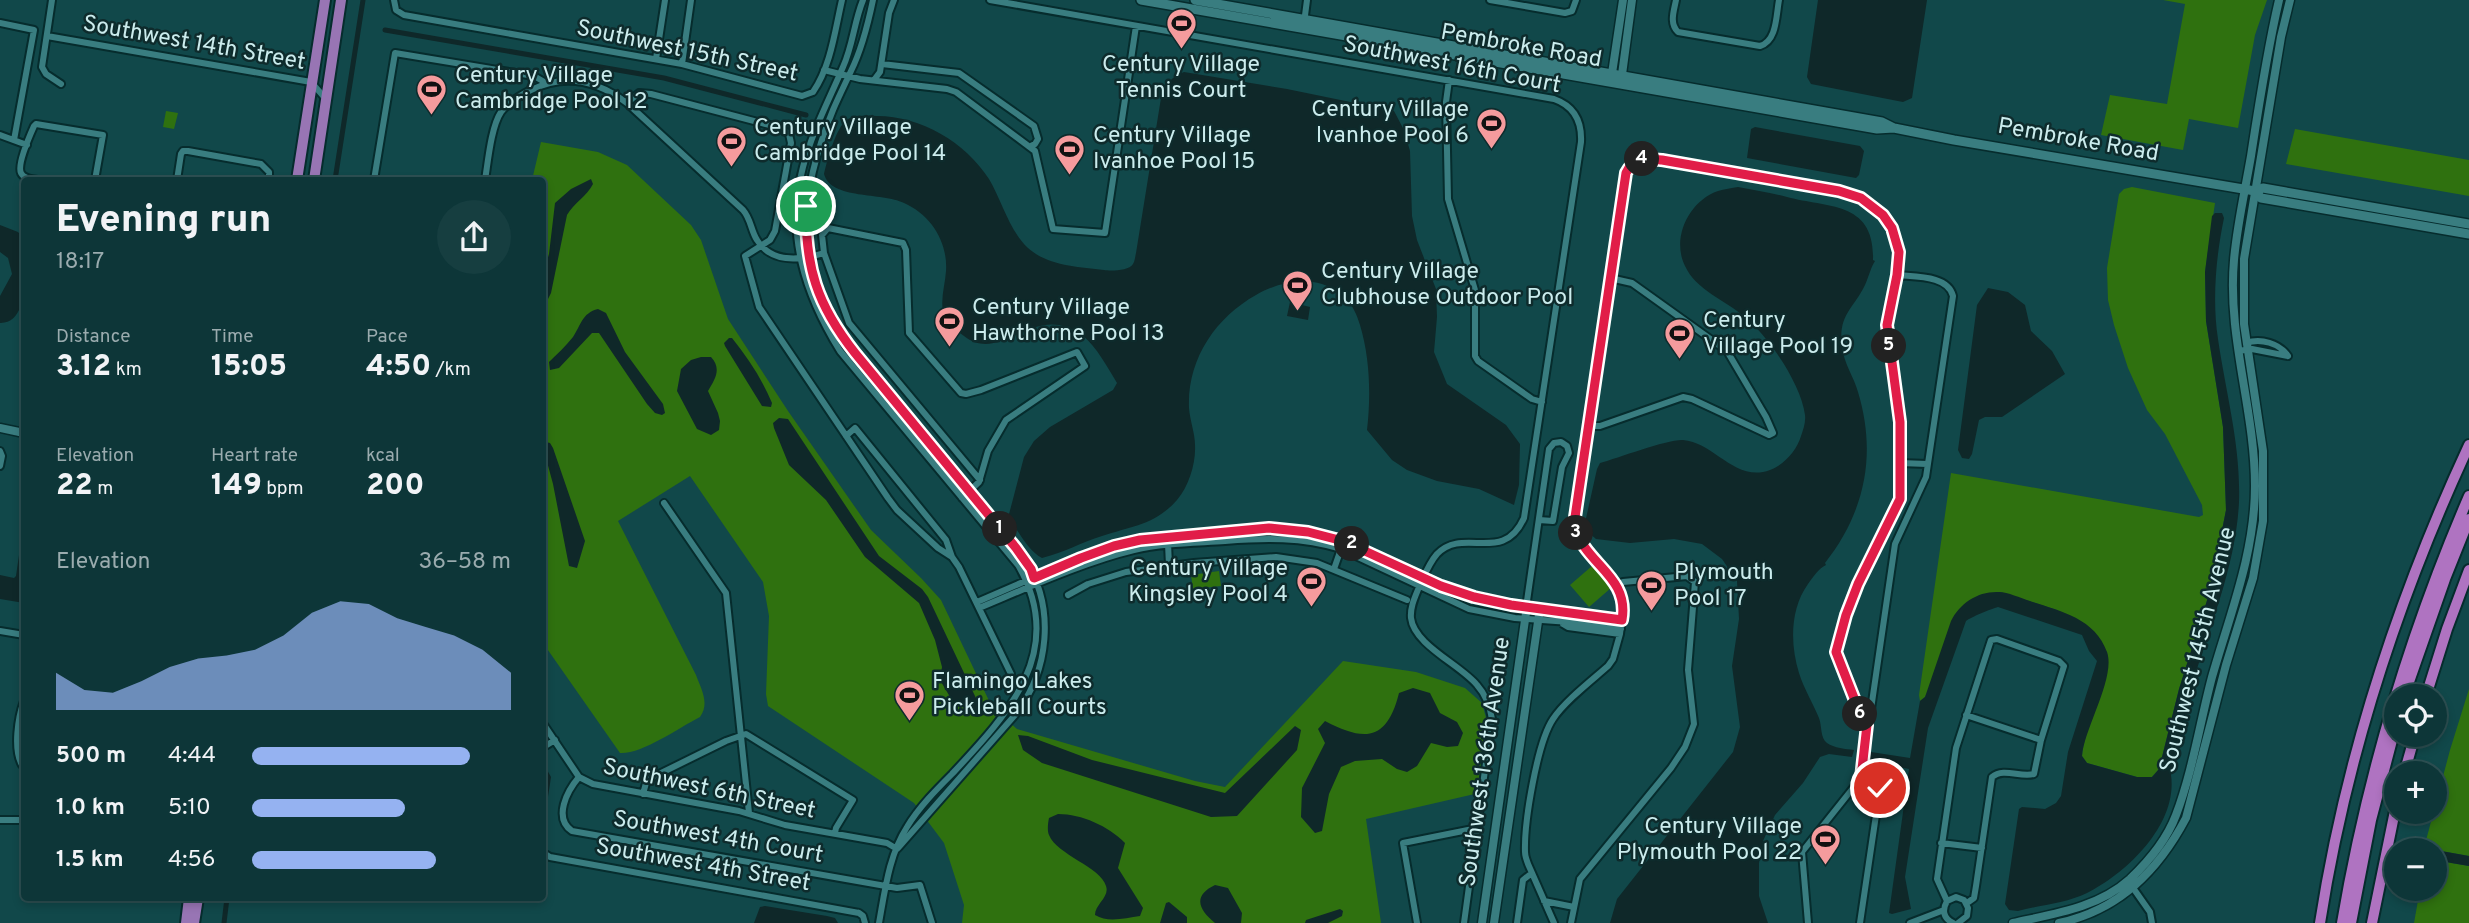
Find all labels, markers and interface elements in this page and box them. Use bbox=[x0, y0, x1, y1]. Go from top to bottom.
sports icon: Century Village Tennis Court bbox=[1164, 7, 1198, 51]
street label: Southwest 14th Street bbox=[80, 10, 308, 78]
street label: Southwest 15th Street bbox=[574, 14, 800, 90]
street label: Pembroke Road bbox=[1438, 19, 1604, 75]
street label: Southwest 16th Court bbox=[1341, 31, 1563, 101]
place label: Century Village Tennis Court bbox=[1102, 51, 1260, 106]
place label: Century Village Cambridge Pool 12 bbox=[455, 62, 647, 117]
sports icon: Century Village Cambridge Pool 12 bbox=[415, 72, 449, 116]
place label: Century Village Ivanhoe Pool 6 bbox=[1311, 96, 1469, 151]
sports icon: Century Village Ivanhoe Pool 6 bbox=[1475, 106, 1509, 150]
street label: Pembroke Road bbox=[1995, 113, 2161, 169]
place label: Century Village Cambridge Pool 14 bbox=[754, 114, 946, 169]
place label: Century Village Ivanhoe Pool 15 bbox=[1093, 122, 1255, 177]
sports icon: Century Village Cambridge Pool 14 bbox=[714, 124, 748, 168]
sports icon: Century Village Ivanhoe Pool 15 bbox=[1053, 132, 1087, 176]
pin: 4 bbox=[1624, 142, 1660, 176]
text: 4 bbox=[1635, 146, 1648, 170]
pin bbox=[776, 176, 836, 236]
icon: arrive bbox=[787, 187, 825, 225]
text: Evening run bbox=[56, 197, 271, 246]
button: share bbox=[437, 200, 511, 274]
text: 18:17 bbox=[56, 248, 104, 277]
place label: Century Village Clubhouse Outdoor Pool bbox=[1321, 258, 1573, 313]
sports icon: Century Village Clubhouse Outdoor Pool bbox=[1281, 268, 1315, 312]
place label: Century Village Hawthorne Pool 13 bbox=[972, 294, 1165, 349]
sports icon: Century Village Hawthorne Pool 13 bbox=[932, 304, 966, 348]
place label: Century Village Pool 19 bbox=[1703, 307, 1853, 362]
sports icon: Century Village Pool 19 bbox=[1663, 317, 1697, 361]
text: Distance bbox=[56, 325, 131, 349]
text: Time bbox=[211, 325, 254, 349]
text: Pace bbox=[366, 325, 408, 349]
pin: 5 bbox=[1871, 328, 1906, 364]
text: 5 bbox=[1883, 333, 1894, 357]
text: 3.12 bbox=[56, 349, 111, 386]
text: 15:05 bbox=[211, 349, 287, 386]
text: 4:50 bbox=[366, 349, 431, 386]
text: km bbox=[111, 358, 142, 382]
text: /km bbox=[431, 358, 471, 382]
text: Elevation bbox=[56, 444, 134, 468]
text: Heart rate bbox=[211, 444, 298, 468]
text: kcal bbox=[366, 444, 400, 468]
text: 22 bbox=[56, 468, 93, 505]
text: 149 bbox=[211, 468, 262, 505]
text: 200 bbox=[366, 468, 424, 505]
text: m bbox=[93, 477, 113, 501]
text: bpm bbox=[262, 477, 304, 501]
pin: 1 bbox=[982, 512, 1018, 546]
text: 1 bbox=[996, 516, 1003, 540]
pin: 3 bbox=[1558, 516, 1594, 550]
text: 3 bbox=[1570, 520, 1581, 544]
street label: Southwest 145th Avenue bbox=[2154, 524, 2244, 776]
pin: 2 bbox=[1334, 526, 1370, 562]
text: 2 bbox=[1346, 531, 1357, 555]
text: Elevation bbox=[56, 548, 151, 577]
text: 36–58 m bbox=[418, 548, 511, 577]
place label: Century Village Kingsley Pool 4 bbox=[1128, 555, 1288, 610]
place label: Plymouth Pool 17 bbox=[1674, 559, 1774, 614]
sports icon: Century Village Kingsley Pool 4 bbox=[1294, 565, 1328, 609]
sports icon: Plymouth Pool 17 bbox=[1634, 569, 1668, 613]
street label: Southwest 136th Avenue bbox=[1454, 635, 1518, 889]
place label: Flamingo Lakes Pickleball Courts bbox=[932, 668, 1107, 723]
sports icon: Flamingo Lakes Pickleball Courts bbox=[892, 678, 926, 722]
map controls bbox=[2384, 684, 2447, 901]
button: locate bbox=[2384, 684, 2447, 747]
pin: 6 bbox=[1842, 696, 1878, 732]
text: 6 bbox=[1854, 701, 1865, 725]
text: 500 m bbox=[56, 742, 126, 771]
text: 4:44 bbox=[168, 742, 216, 771]
street label: Southwest 6th Street bbox=[600, 753, 818, 827]
pin bbox=[1850, 758, 1910, 818]
button: + bbox=[2384, 761, 2447, 824]
icon: check bbox=[1861, 769, 1899, 807]
text: 1.0 km bbox=[56, 794, 125, 823]
text: 5:10 bbox=[168, 794, 211, 823]
street label: Southwest 4th Court bbox=[611, 805, 825, 871]
place label: Century Village Plymouth Pool 22 bbox=[1617, 813, 1802, 868]
sports icon: Century Village Plymouth Pool 22 bbox=[1808, 823, 1842, 867]
street label: Southwest 4th Street bbox=[593, 833, 813, 899]
button: − bbox=[2384, 838, 2447, 901]
text: 1.5 km bbox=[56, 846, 124, 875]
text: 4:56 bbox=[168, 846, 215, 875]

